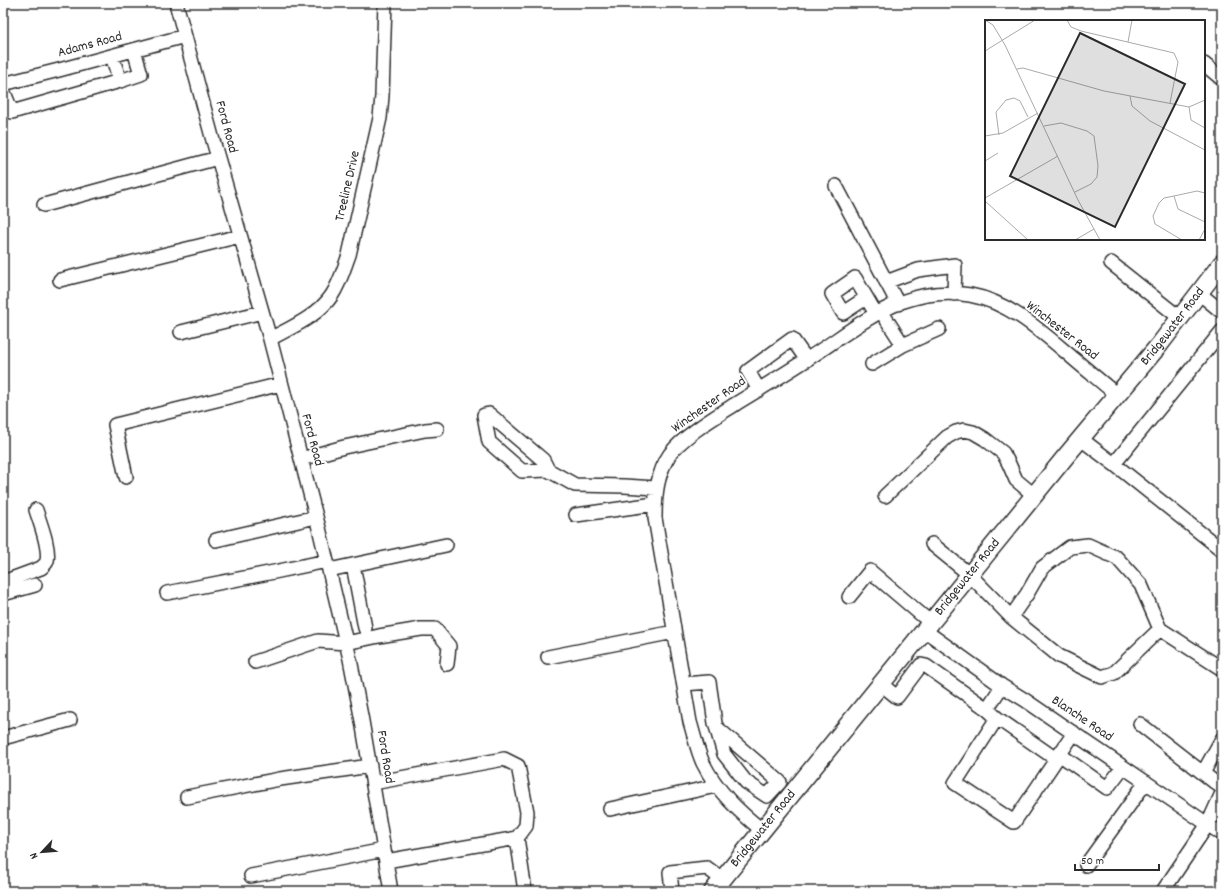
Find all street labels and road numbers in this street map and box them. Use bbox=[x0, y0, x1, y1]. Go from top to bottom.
street label: Adams Road bbox=[56, 27, 124, 63]
street label: Ford Road bbox=[209, 99, 243, 155]
street label: Treeline Drive bbox=[330, 149, 366, 223]
street label: Bridgewater Road bbox=[1136, 283, 1210, 370]
street label: Winchester Road bbox=[1022, 296, 1102, 366]
street label: Winchester Road bbox=[668, 372, 750, 438]
street label: Ford Road bbox=[295, 412, 329, 468]
street label: Bridgewater Road bbox=[930, 534, 1005, 620]
street label: Blanche Road bbox=[1047, 691, 1117, 747]
street label: Ford Road bbox=[371, 729, 399, 785]
street label: Bridgewater Road bbox=[726, 786, 801, 872]

